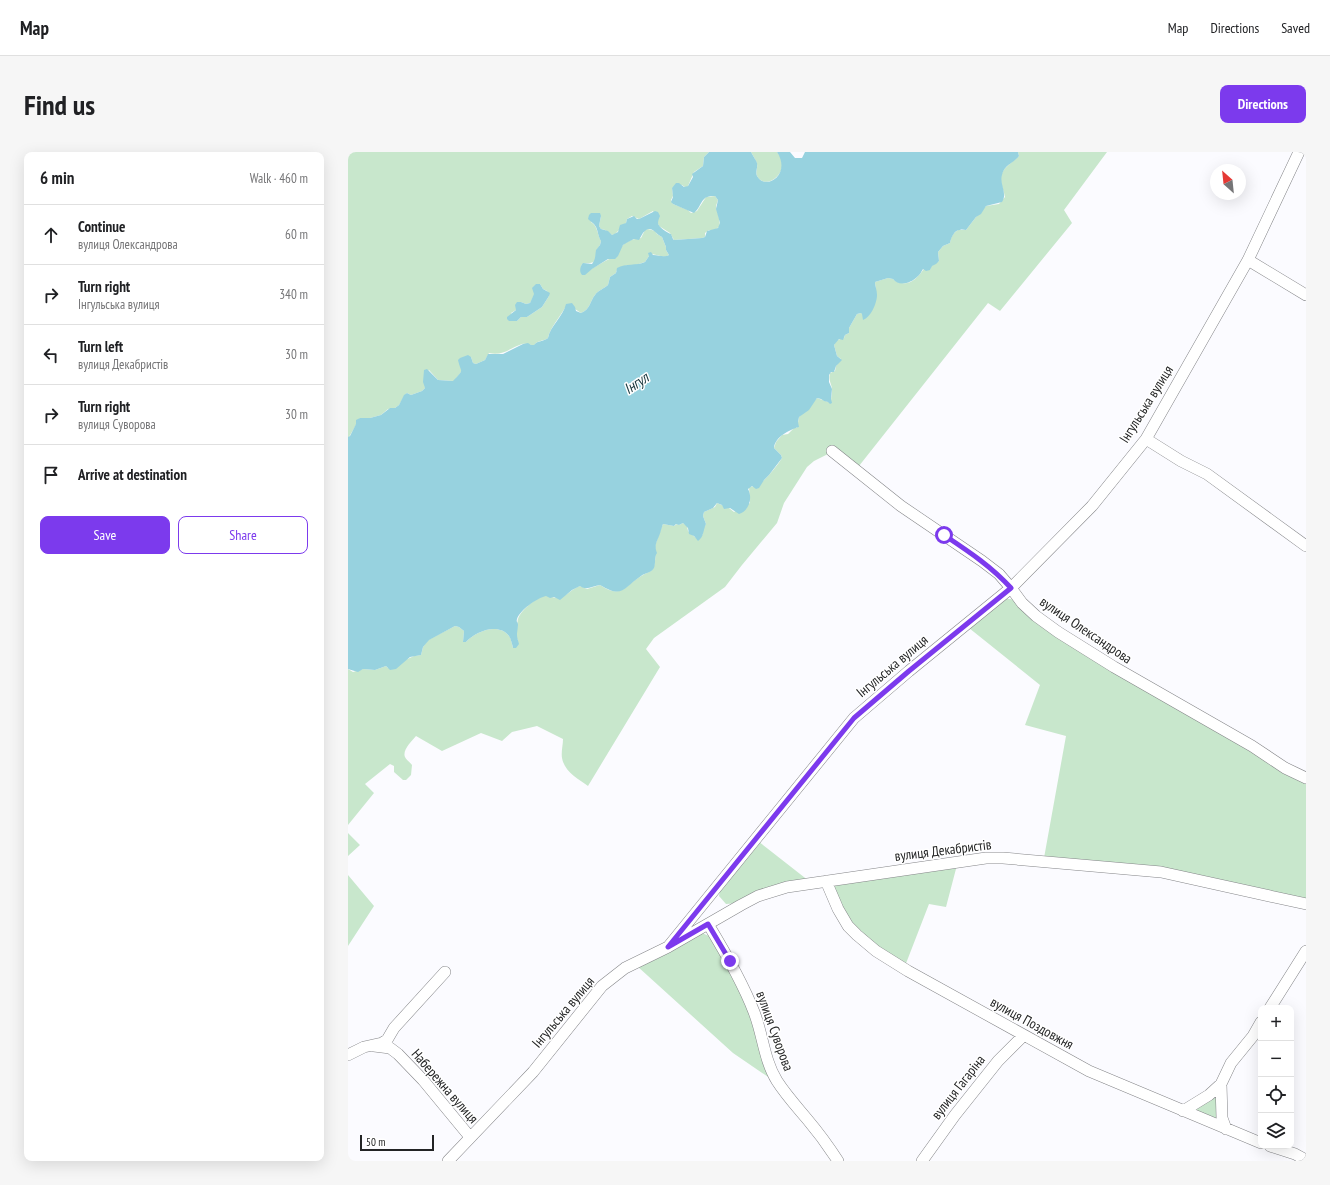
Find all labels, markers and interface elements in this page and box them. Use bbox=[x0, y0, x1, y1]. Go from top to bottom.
text: Map bbox=[20, 16, 49, 40]
text: Map bbox=[1168, 19, 1188, 37]
text: Directions bbox=[1210, 19, 1259, 37]
text: Saved bbox=[1281, 19, 1310, 37]
button: Directions bbox=[1220, 85, 1306, 123]
text: Find us bbox=[24, 86, 95, 123]
north arrow bbox=[1210, 164, 1246, 200]
text: 6 min bbox=[40, 167, 74, 189]
text: Walk · 460 m bbox=[250, 170, 308, 187]
text: Continue bbox=[78, 217, 125, 236]
icon: ahead bbox=[40, 224, 62, 246]
text: 60 m bbox=[285, 226, 308, 243]
text: вулиця Олександрова bbox=[78, 236, 178, 253]
text: Turn right bbox=[78, 277, 130, 296]
icon: right bbox=[40, 284, 62, 306]
text: 340 m bbox=[279, 286, 308, 303]
text: Інгульська вулиця bbox=[78, 296, 160, 313]
text: Turn left bbox=[78, 337, 123, 356]
icon: left bbox=[40, 344, 62, 366]
text: 30 m bbox=[285, 346, 308, 363]
text: вулиця Декабристів bbox=[78, 356, 168, 373]
street label: Інгульська вулиця bbox=[1115, 362, 1177, 446]
water label: Інгул bbox=[620, 367, 654, 398]
text: Turn right bbox=[78, 397, 130, 416]
icon: right bbox=[40, 404, 62, 426]
text: 30 m bbox=[285, 406, 308, 423]
text: вулиця Суворова bbox=[78, 416, 156, 433]
icon: arrive bbox=[40, 464, 62, 486]
text: Arrive at destination bbox=[78, 465, 187, 484]
button: Save bbox=[40, 516, 170, 554]
button: Share bbox=[178, 516, 308, 554]
route start bbox=[935, 526, 953, 544]
street label: вулиця Олександрова bbox=[1036, 592, 1136, 668]
street label: Інгульська вулиця bbox=[853, 631, 931, 701]
street label: вулиця Декабристів bbox=[894, 835, 993, 865]
route end bbox=[721, 952, 739, 970]
street label: Інгульська вулиця bbox=[528, 973, 598, 1051]
street label: вулиця Суворова bbox=[752, 989, 798, 1073]
street label: вулиця Поздовжня bbox=[987, 993, 1077, 1053]
map controls bbox=[1258, 1005, 1294, 1149]
button: + bbox=[1258, 1005, 1294, 1041]
button: − bbox=[1258, 1041, 1294, 1077]
street label: Набережна вулиця bbox=[408, 1045, 482, 1127]
street label: вулиця Гагаріна bbox=[927, 1051, 989, 1123]
button: locate bbox=[1258, 1077, 1294, 1113]
button: layers bbox=[1258, 1113, 1294, 1149]
scale bar bbox=[360, 1133, 434, 1152]
text: 50 m bbox=[366, 1135, 385, 1149]

